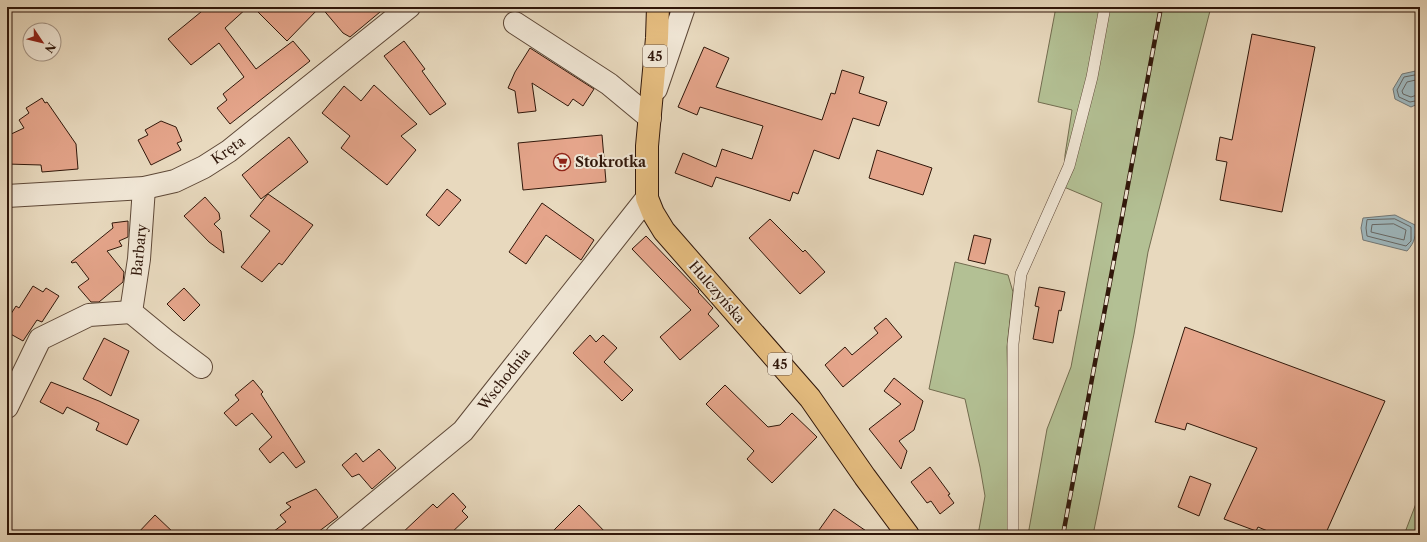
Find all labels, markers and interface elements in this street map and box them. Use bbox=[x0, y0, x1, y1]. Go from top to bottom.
north arrow bbox=[22, 22, 62, 62]
text: N bbox=[41, 40, 59, 56]
road number: 45 bbox=[643, 45, 667, 67]
street label: Kręta bbox=[208, 132, 249, 168]
supermarket icon: Stokrotka bbox=[552, 152, 572, 172]
place label: Stokrotka bbox=[575, 153, 647, 171]
street label: Barbary bbox=[127, 223, 151, 277]
street label: Hulczyńska bbox=[685, 257, 749, 327]
street label: Wschodnia bbox=[474, 344, 534, 414]
road number: 45 bbox=[768, 353, 792, 375]

